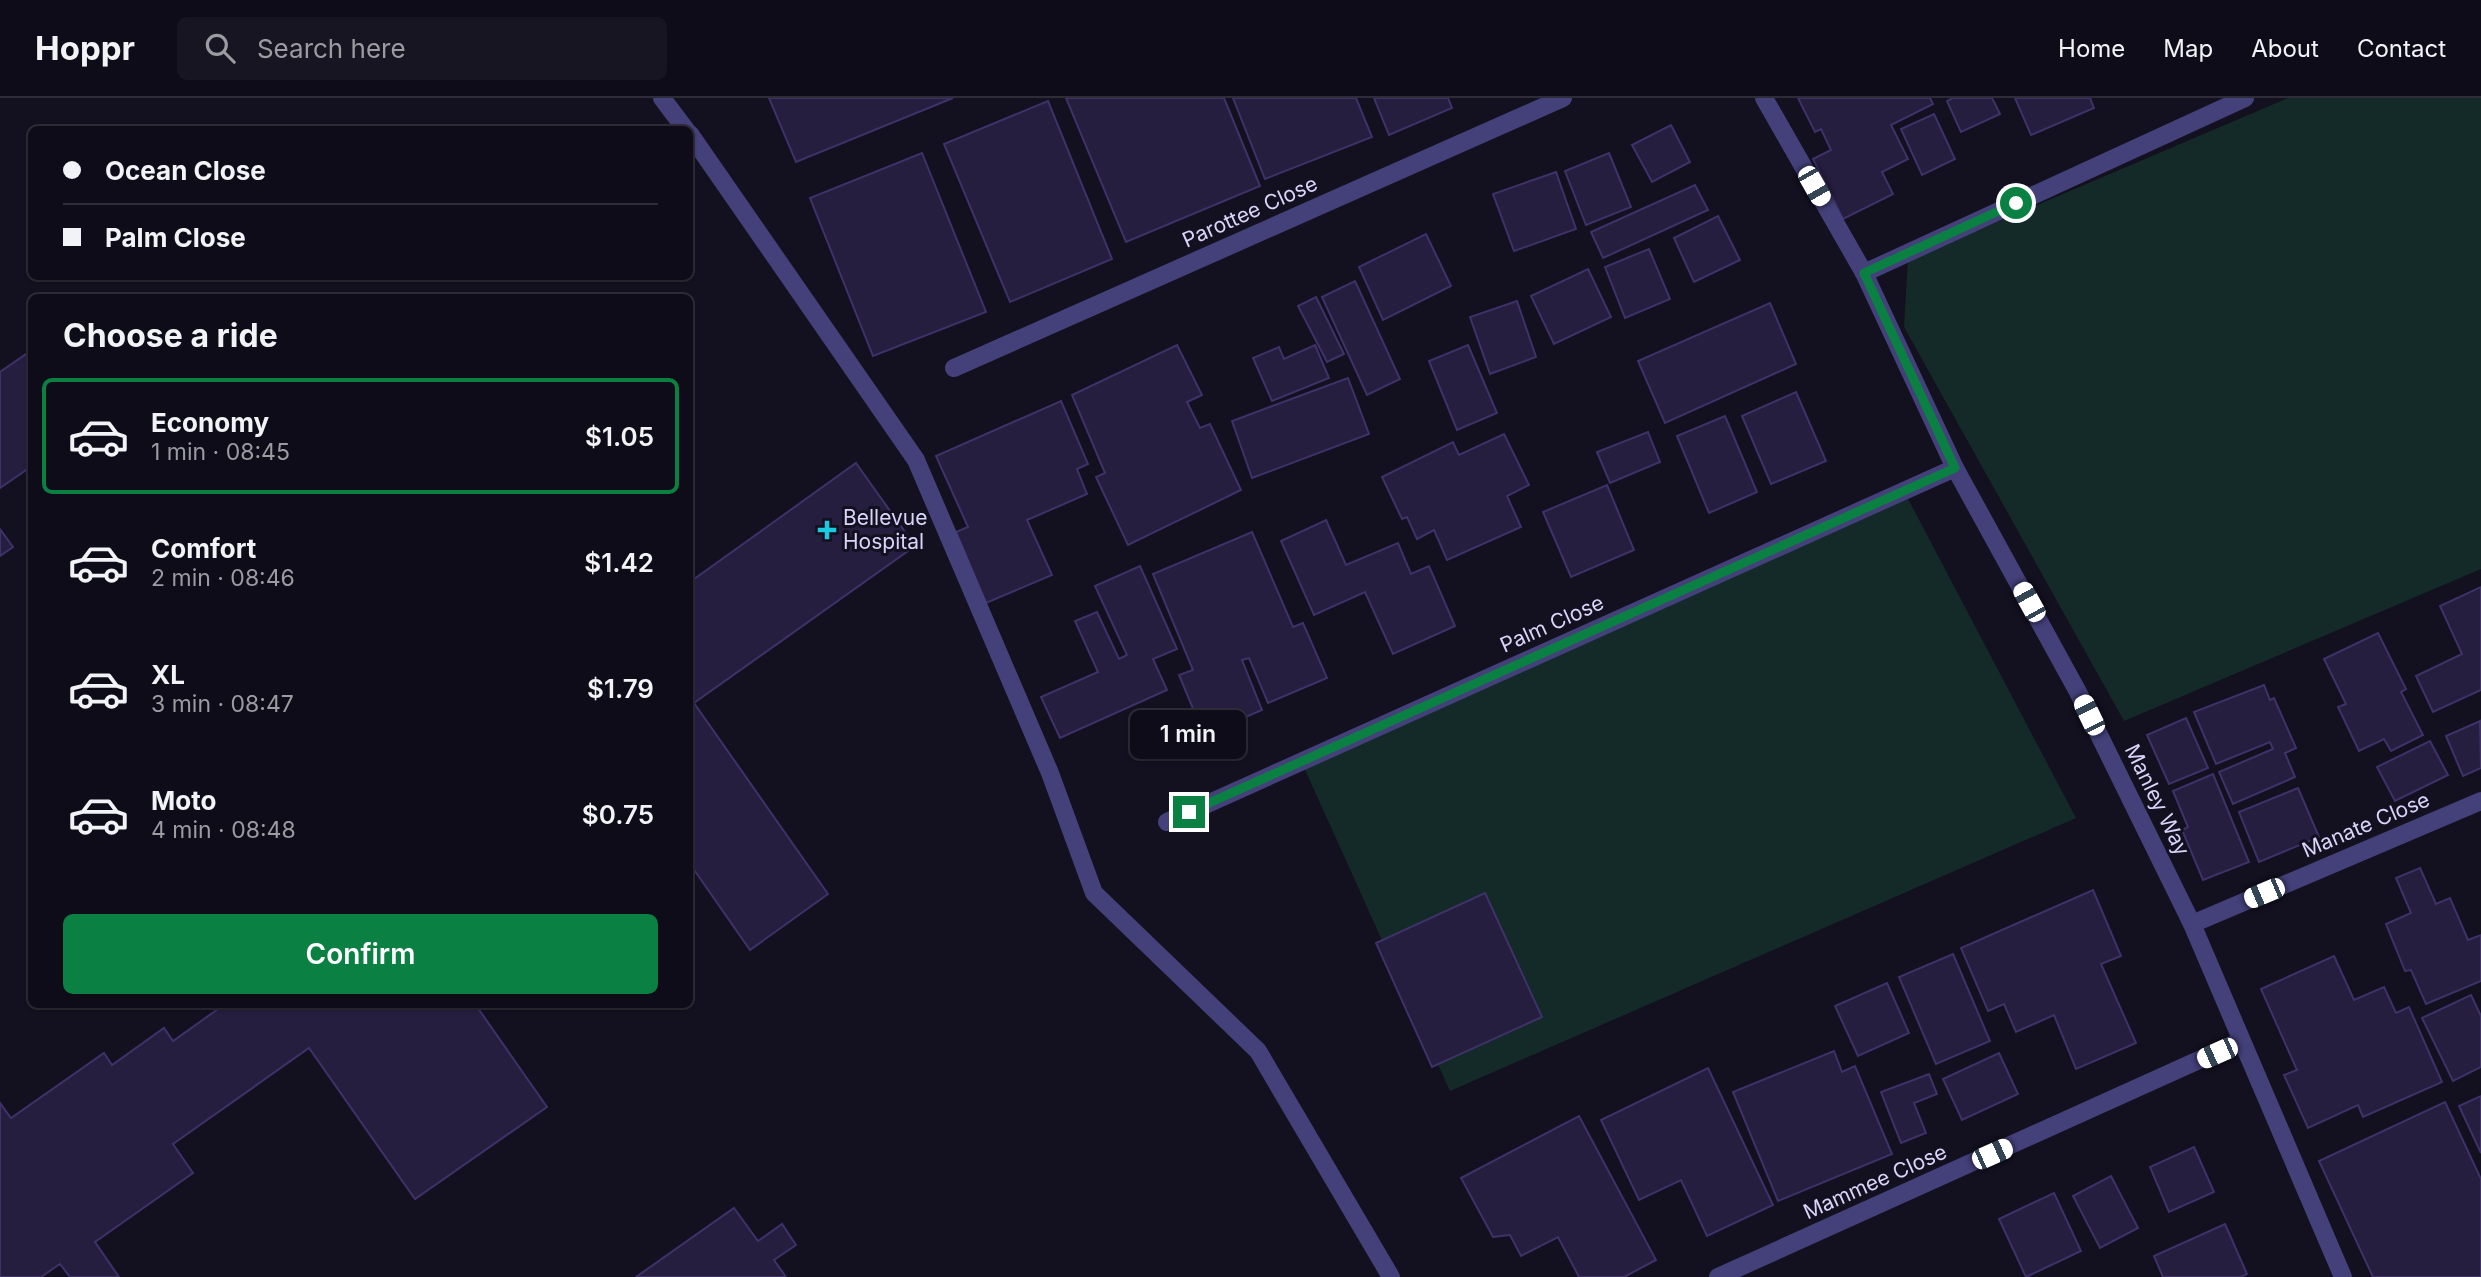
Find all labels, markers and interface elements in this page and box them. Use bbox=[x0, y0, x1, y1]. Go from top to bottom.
search box bbox=[177, 17, 667, 80]
text: Hoppr bbox=[35, 28, 135, 68]
icon: search bbox=[201, 29, 239, 67]
text: Search here bbox=[257, 33, 406, 64]
text: Home bbox=[2058, 34, 2125, 63]
text: Map bbox=[2163, 34, 2213, 63]
text: About bbox=[2251, 34, 2319, 63]
text: Contact bbox=[2357, 34, 2446, 63]
text: Ocean Close bbox=[105, 155, 266, 186]
car bbox=[1795, 163, 1834, 209]
street label: Parottee Close bbox=[1178, 171, 1321, 252]
route start bbox=[2000, 187, 2032, 219]
text: Palm Close bbox=[105, 222, 246, 253]
text: Choose a ride bbox=[63, 316, 278, 355]
icon: car bbox=[67, 405, 130, 468]
text: Economy bbox=[151, 407, 269, 438]
text: $1.05 bbox=[585, 421, 654, 452]
text: 1 min · 08:45 bbox=[151, 438, 290, 466]
place label: Bellevue Hospital bbox=[843, 505, 927, 554]
marker: Bellevue Hospital bbox=[817, 520, 837, 540]
icon: car bbox=[67, 531, 130, 594]
text: Comfort bbox=[151, 533, 256, 564]
text: $1.42 bbox=[584, 547, 654, 578]
text: 2 min · 08:46 bbox=[151, 564, 295, 592]
car bbox=[2010, 579, 2049, 625]
street label: Palm Close bbox=[1496, 590, 1608, 658]
icon: car bbox=[67, 657, 130, 720]
text: XL bbox=[151, 659, 185, 690]
text: $1.79 bbox=[587, 673, 654, 704]
text: 3 min · 08:47 bbox=[151, 690, 294, 718]
car bbox=[2071, 692, 2108, 738]
callout: 1 min bbox=[1131, 710, 1247, 760]
text: 1 min bbox=[1160, 720, 1216, 748]
street label: Manley Way bbox=[2120, 740, 2195, 860]
icon: car bbox=[67, 783, 130, 846]
text: Moto bbox=[151, 785, 216, 816]
street label: Manate Close bbox=[2298, 786, 2433, 863]
route end bbox=[1173, 796, 1205, 828]
text: $0.75 bbox=[582, 799, 654, 830]
text: 4 min · 08:48 bbox=[151, 816, 296, 844]
car bbox=[2241, 875, 2288, 911]
button: Confirm bbox=[63, 914, 658, 994]
car bbox=[2194, 1035, 2241, 1071]
car bbox=[1969, 1136, 2016, 1172]
street label: Mammee Close bbox=[1799, 1139, 1950, 1224]

